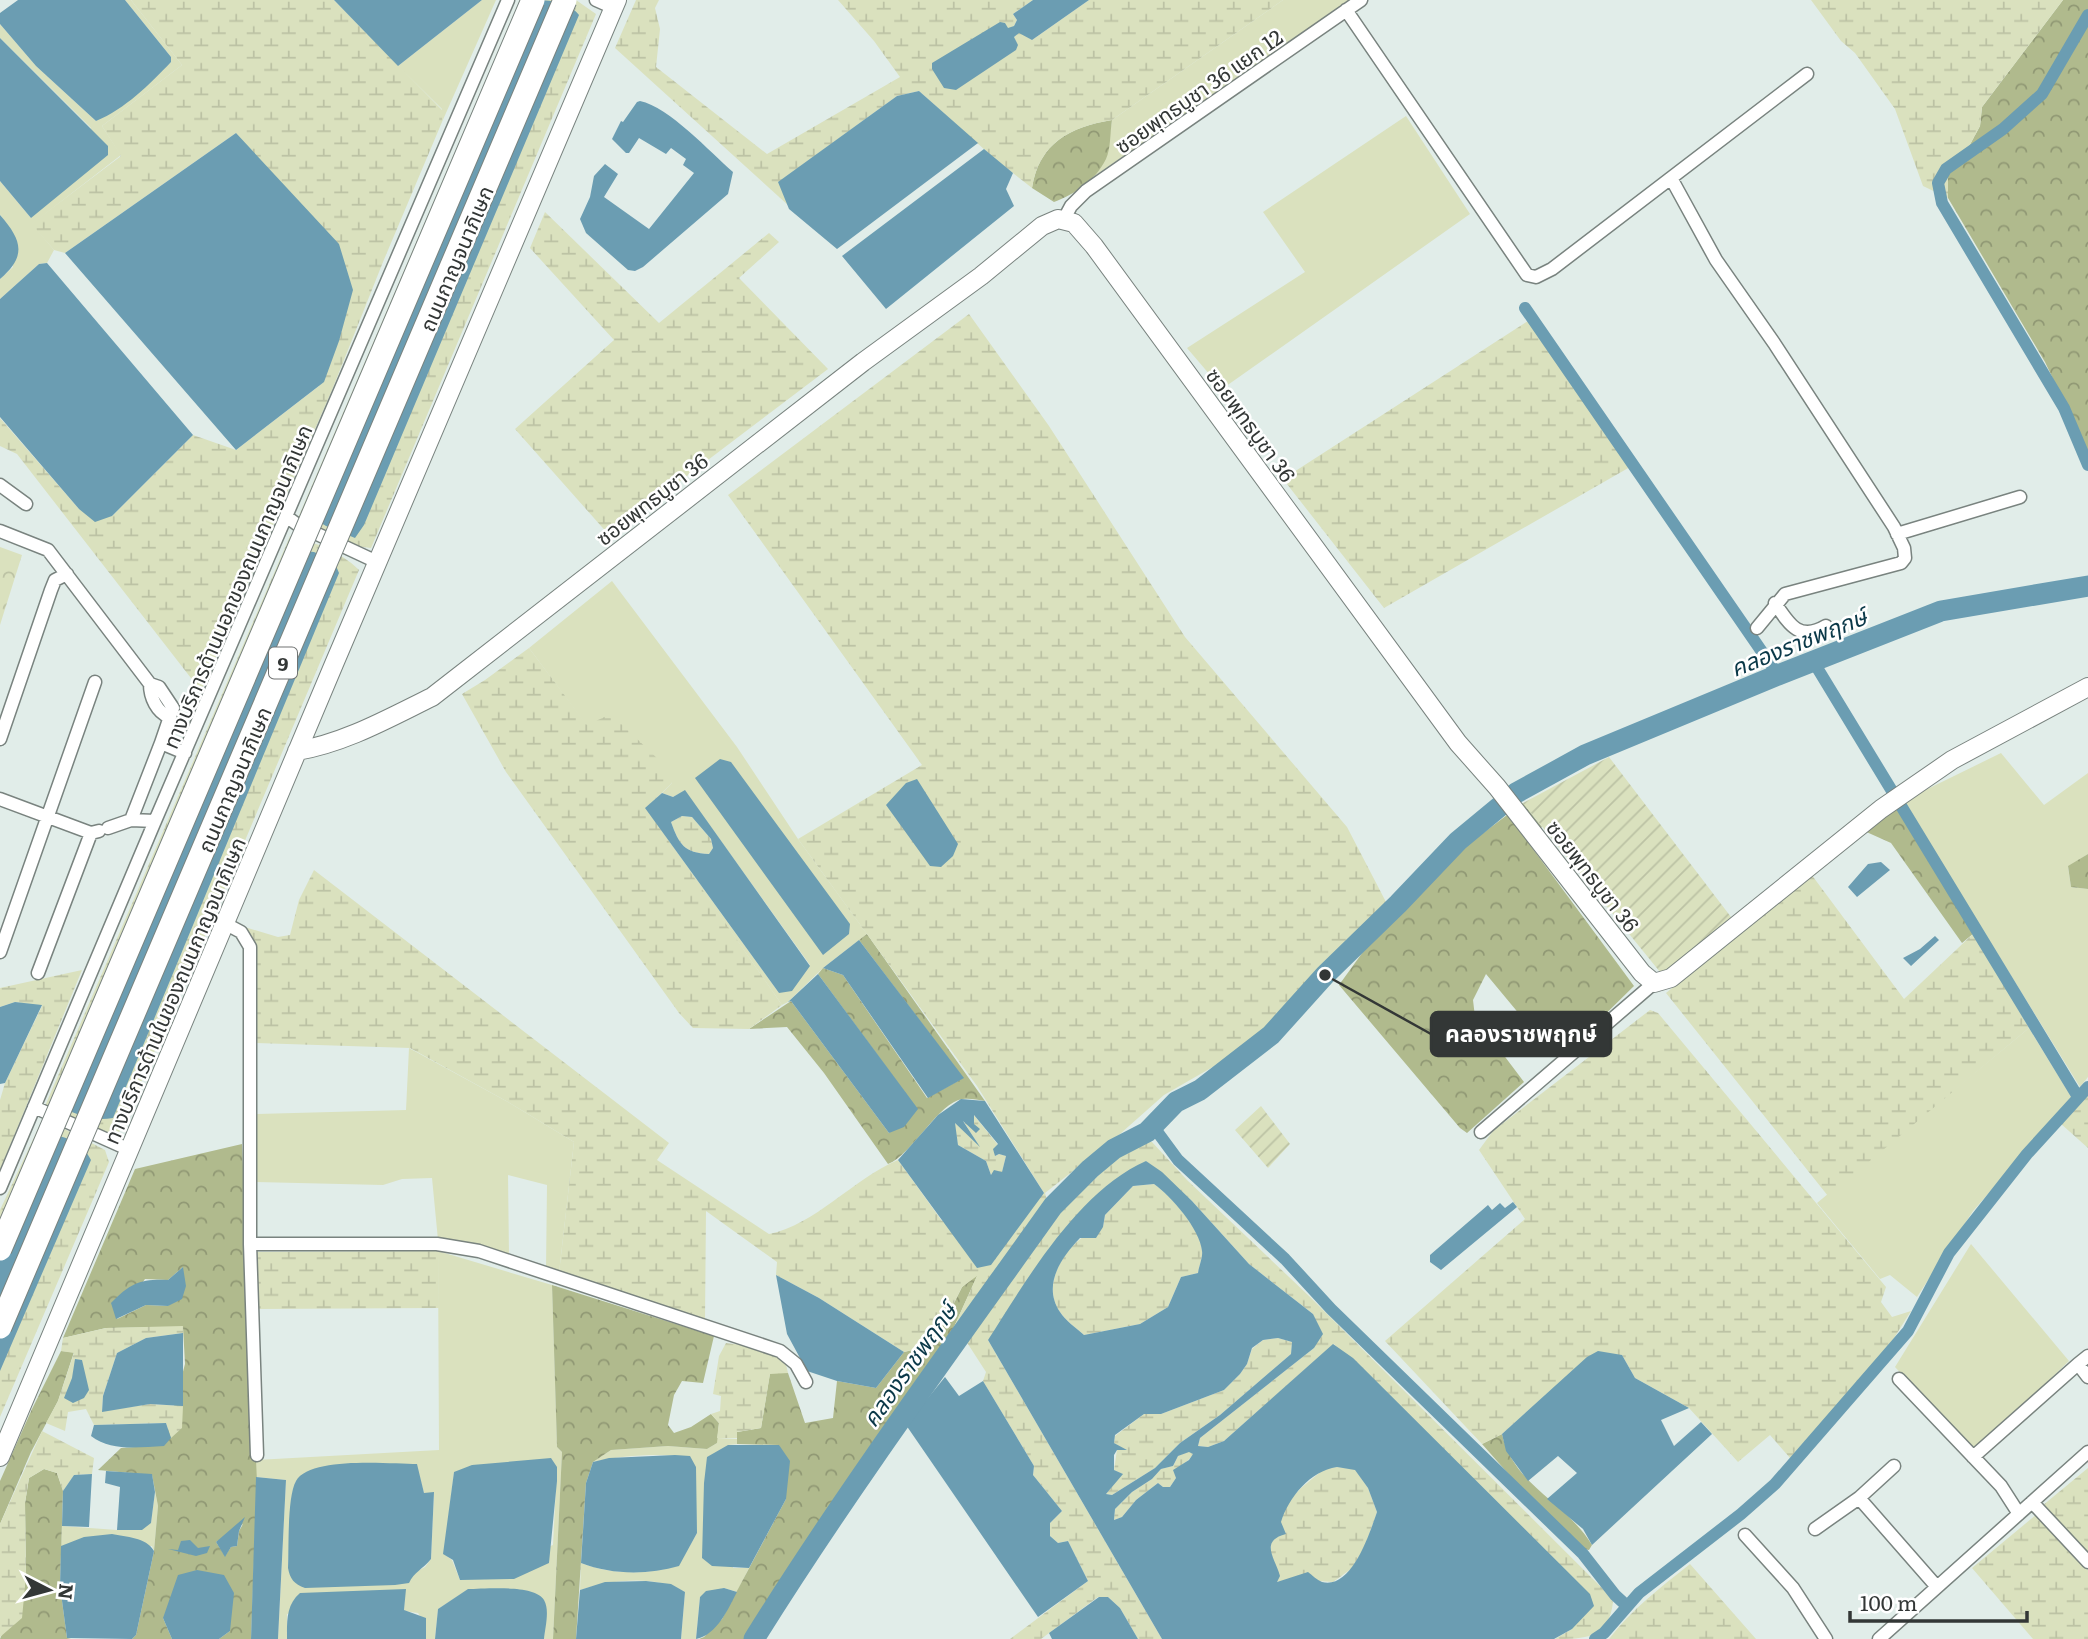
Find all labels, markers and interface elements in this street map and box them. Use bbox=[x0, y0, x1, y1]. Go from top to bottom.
street label: ซอยพุทธบูชา 36 แยก 12 bbox=[1108, 20, 1288, 160]
street label: ถนนกาญจนาภิเษก bbox=[410, 180, 500, 336]
street label: ซอยพุทธบูชา 36 bbox=[1200, 360, 1304, 488]
street label: ทางบริการด้านนอกของถนนกาญจนาภิเษก bbox=[153, 419, 319, 753]
street label: ซอยพุทธบูชา 36 bbox=[588, 444, 714, 552]
water label: คลองราชพฤกษ์ bbox=[1725, 597, 1875, 684]
road number: 9 bbox=[269, 648, 297, 678]
street label: ถนนกาญจนาภิเษก bbox=[188, 701, 278, 857]
street label: ซอยพุทธบูชา 36 bbox=[1540, 812, 1648, 938]
street label: ทางบริการด้านในของถนนกาญจนาภิเษก bbox=[94, 832, 252, 1148]
callout: คลองราชพฤกษ์ bbox=[1431, 1012, 1611, 1056]
text: คลองราชพฤกษ์ bbox=[1445, 1015, 1597, 1049]
water label: คลองราชพฤกษ์ bbox=[853, 1292, 965, 1433]
north arrow bbox=[14, 1555, 84, 1625]
scale bar bbox=[1850, 1580, 2027, 1624]
text: N bbox=[52, 1582, 82, 1601]
text: 100 m bbox=[1860, 1586, 1917, 1617]

